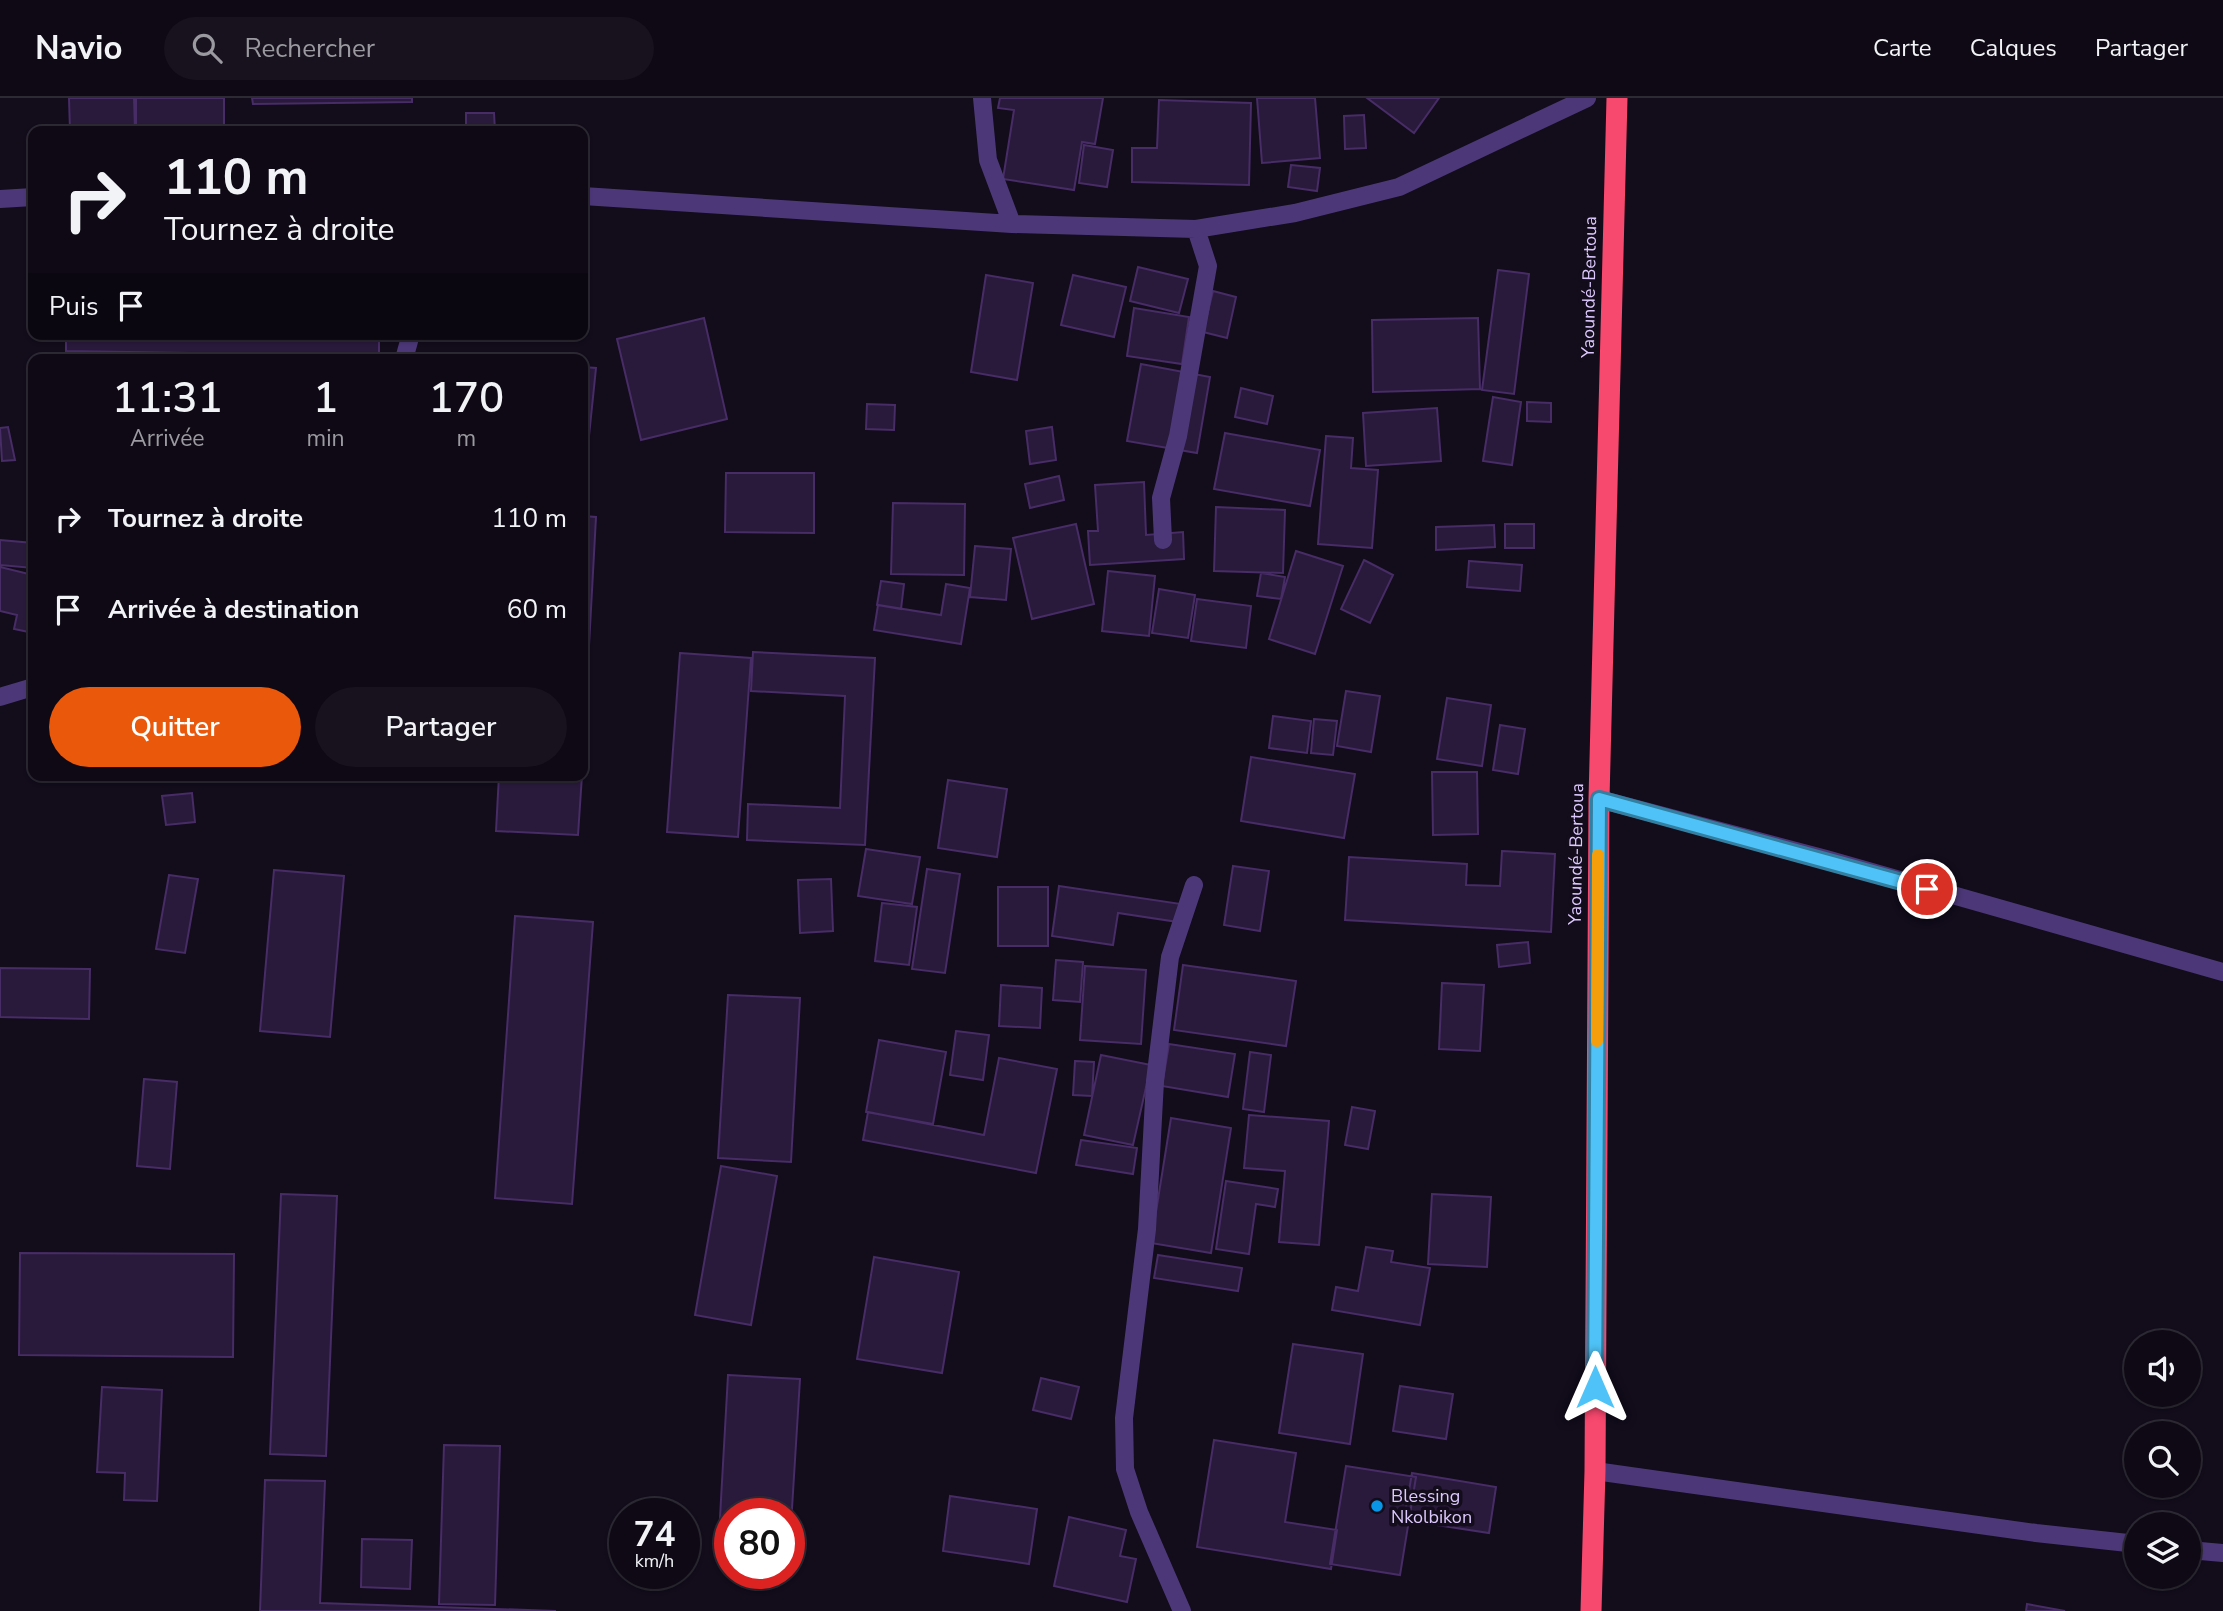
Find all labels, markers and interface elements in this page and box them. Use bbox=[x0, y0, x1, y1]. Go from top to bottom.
search box bbox=[164, 17, 654, 80]
text: Navio bbox=[35, 26, 122, 71]
icon: search bbox=[188, 29, 226, 67]
text: Rechercher bbox=[244, 31, 375, 66]
text: Carte bbox=[1873, 32, 1932, 64]
text: Calques bbox=[1970, 32, 2057, 64]
text: Partager bbox=[2095, 32, 2188, 64]
text: 110 m bbox=[164, 144, 308, 211]
icon: right bbox=[49, 154, 140, 245]
text: Tournez à droite bbox=[164, 208, 395, 251]
street label: Yaoundé-Bertoua bbox=[1576, 216, 1602, 359]
icon: arrive bbox=[112, 287, 150, 325]
text: Puis bbox=[49, 289, 98, 324]
text: 11:31 bbox=[112, 370, 223, 427]
text: 1 bbox=[313, 370, 338, 427]
text: 170 bbox=[428, 370, 504, 427]
text: Arrivée bbox=[130, 423, 205, 454]
text: min bbox=[307, 423, 345, 454]
text: m bbox=[456, 423, 476, 454]
icon: right bbox=[49, 500, 87, 538]
text: Tournez à droite bbox=[108, 501, 303, 536]
text: 110 m bbox=[491, 501, 567, 536]
icon: arrive bbox=[49, 591, 87, 629]
text: Arrivée à destination bbox=[108, 592, 359, 627]
text: 60 m bbox=[507, 592, 567, 627]
button: Quitter bbox=[49, 687, 301, 767]
button: Partager bbox=[315, 687, 567, 767]
street label: Yaoundé-Bertoua bbox=[1563, 783, 1589, 926]
pin bbox=[1897, 859, 1957, 919]
icon: arrive bbox=[1908, 870, 1946, 908]
map controls bbox=[2124, 1330, 2201, 1589]
button: sound bbox=[2124, 1330, 2201, 1407]
position arrow bbox=[1558, 1350, 1632, 1424]
button: search bbox=[2124, 1421, 2201, 1498]
place label: Blessing Nkolbikon bbox=[1391, 1484, 1472, 1529]
speed limit sign: 80 bbox=[714, 1498, 805, 1589]
marker: Blessing Nkolbikon bbox=[1369, 1498, 1385, 1514]
text: 74 bbox=[633, 1511, 676, 1558]
button: layers bbox=[2124, 1512, 2201, 1589]
text: km/h bbox=[635, 1549, 674, 1573]

